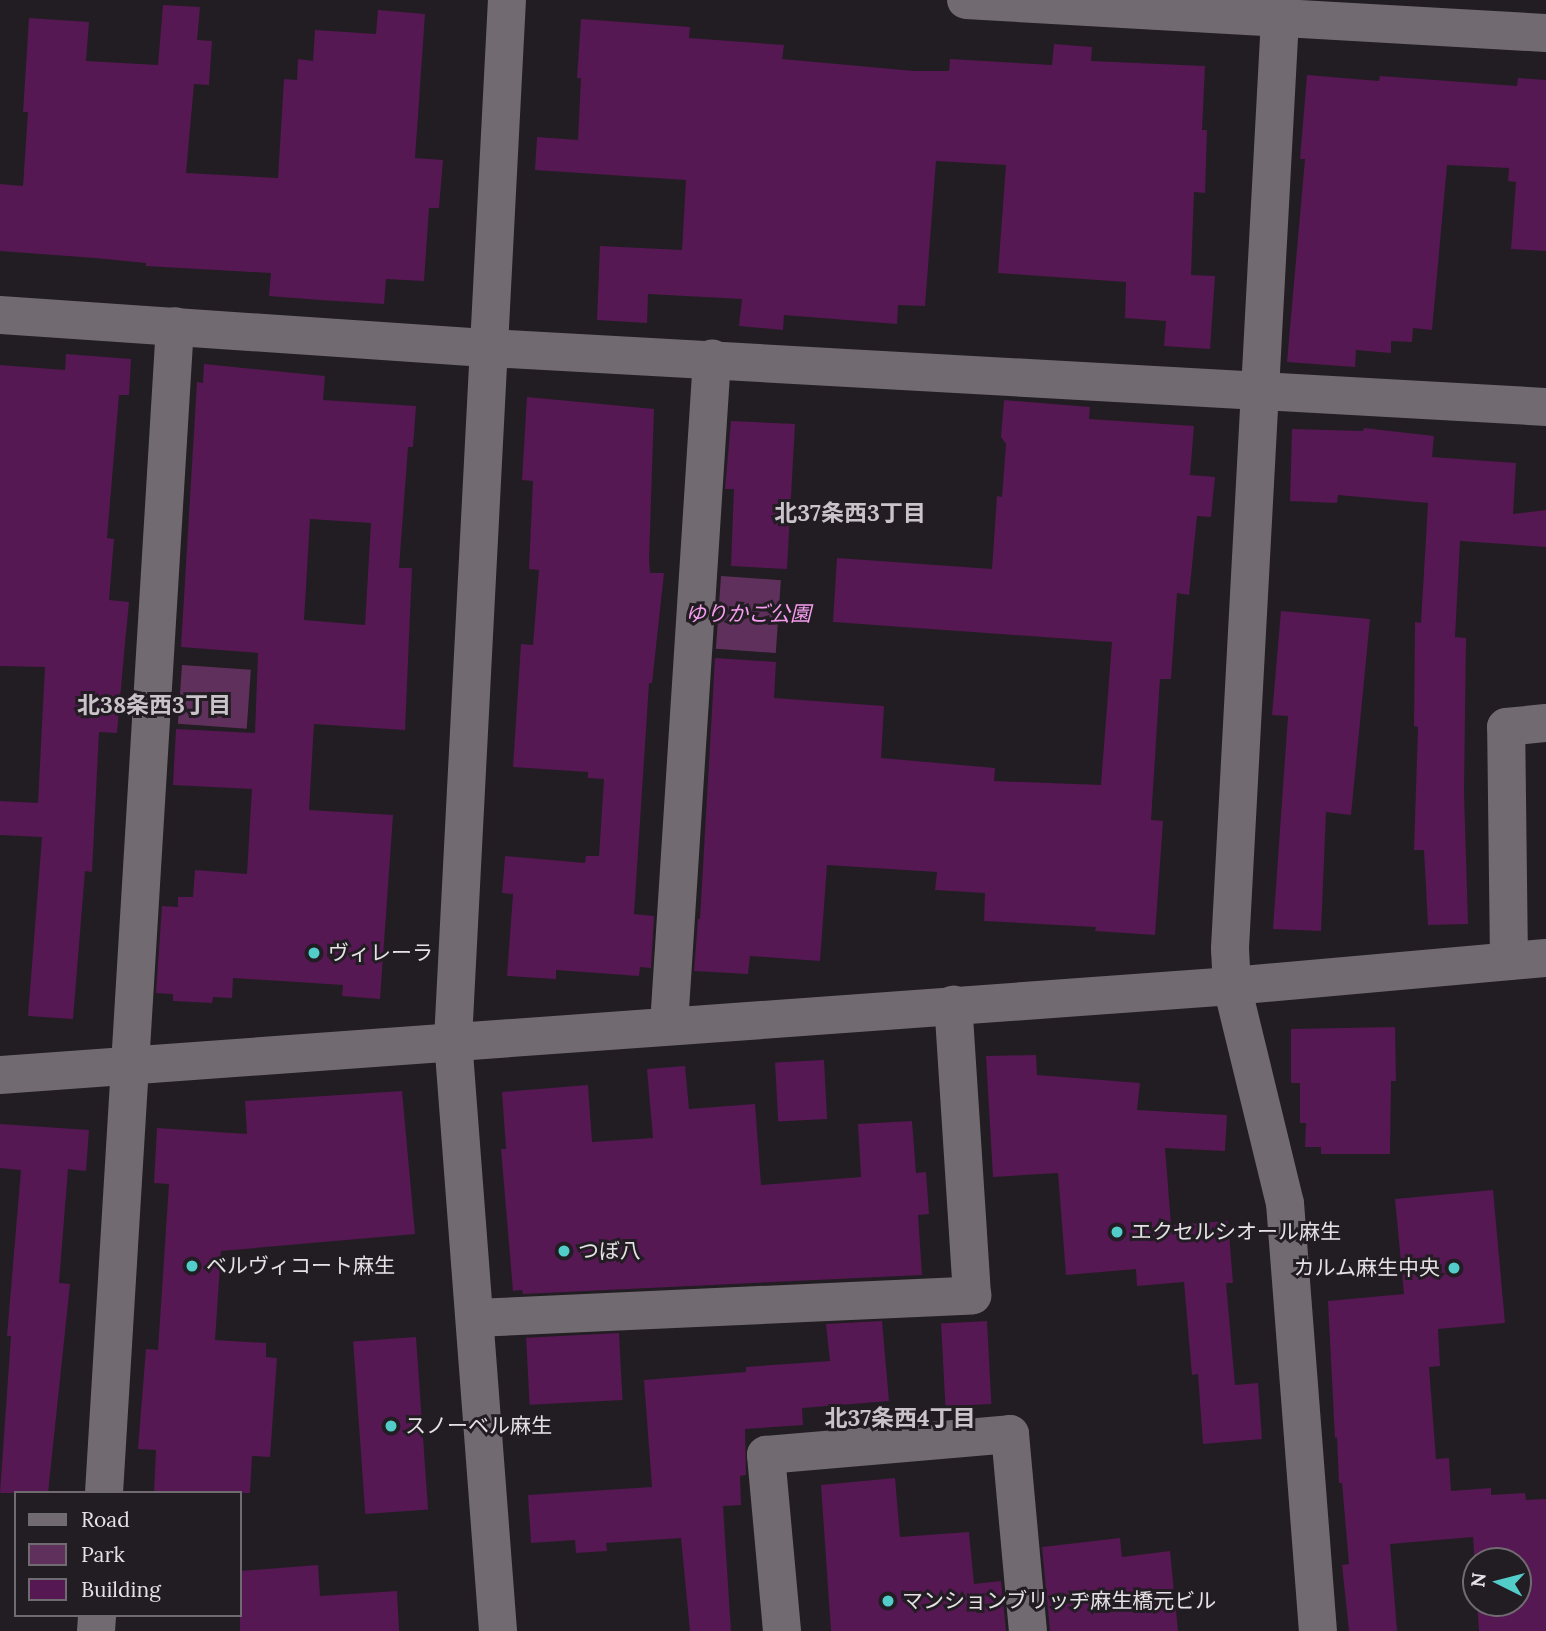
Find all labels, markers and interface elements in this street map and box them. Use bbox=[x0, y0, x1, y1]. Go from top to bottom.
district label: 北37条西3丁目 bbox=[774, 499, 926, 527]
park label: ゆりかご公園 bbox=[685, 601, 811, 627]
district label: 北38条西3丁目 bbox=[77, 691, 231, 719]
place label: ヴィレーラ bbox=[328, 940, 433, 966]
marker: ヴィレーラ bbox=[306, 945, 322, 961]
place label: エクセルシオール麻生 bbox=[1131, 1219, 1341, 1245]
marker: エクセルシオール麻生 bbox=[1109, 1224, 1125, 1240]
place label: つぼ八 bbox=[578, 1238, 641, 1264]
marker: つぼ八 bbox=[556, 1243, 572, 1259]
place label: ベルヴィコート麻生 bbox=[206, 1253, 395, 1279]
place label: カルム麻生中央 bbox=[1293, 1255, 1440, 1281]
marker: ベルヴィコート麻生 bbox=[184, 1258, 200, 1274]
marker: カルム麻生中央 bbox=[1446, 1260, 1462, 1276]
district label: 北37条西4丁目 bbox=[824, 1404, 976, 1432]
place label: スノーベル麻生 bbox=[405, 1413, 552, 1439]
marker: スノーベル麻生 bbox=[383, 1418, 399, 1434]
legend bbox=[14, 1491, 242, 1617]
text: Road bbox=[81, 1506, 130, 1533]
text: Park bbox=[81, 1541, 125, 1568]
north arrow bbox=[1462, 1547, 1532, 1617]
text: N bbox=[1465, 1571, 1491, 1589]
text: Building bbox=[81, 1576, 161, 1603]
place label: マンションブリッヂ麻生橋元ビル bbox=[902, 1588, 1217, 1614]
marker: マンションブリッヂ麻生橋元ビル bbox=[880, 1593, 896, 1609]

